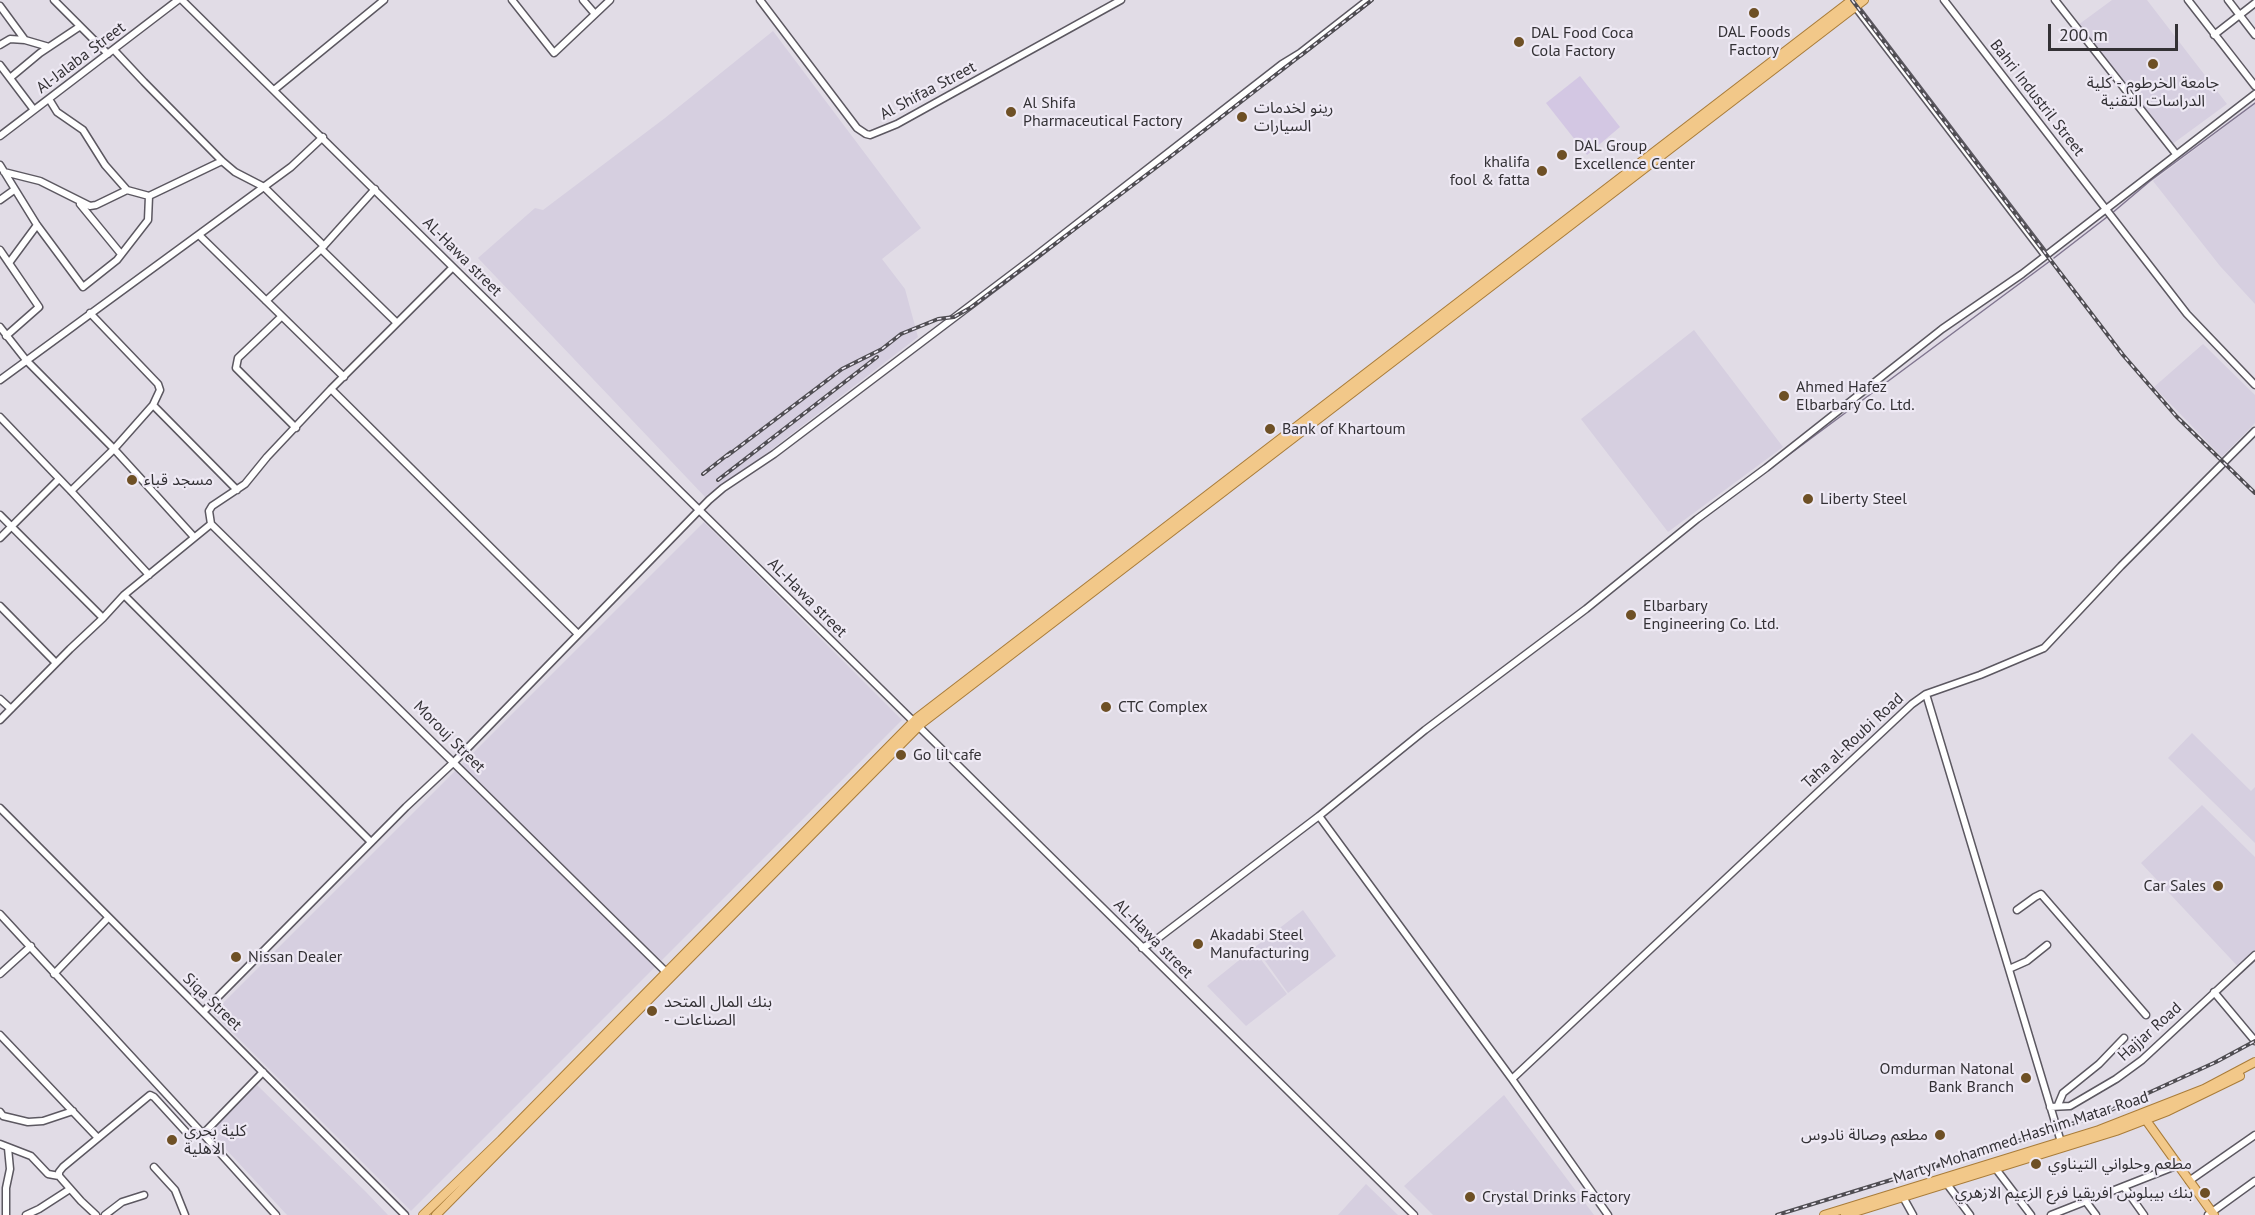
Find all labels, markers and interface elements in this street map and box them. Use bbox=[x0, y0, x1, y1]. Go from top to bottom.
marker: DAL Foods Factory bbox=[1747, 6, 1761, 20]
scale bar bbox=[2051, 12, 2182, 50]
street label: Al-Jalaba Street bbox=[33, 18, 129, 98]
place label: DAL Foods Factory bbox=[1718, 22, 1790, 60]
place label: DAL Food Coca Cola Factory bbox=[1531, 23, 1634, 61]
text: 200 m bbox=[2059, 23, 2108, 46]
marker: DAL Food Coca Cola Factory bbox=[1512, 35, 1526, 49]
street label: Bahri Industril Street bbox=[1986, 36, 2088, 160]
marker: جامعة الخرطوم - كلية الدراسات التقنية bbox=[2146, 57, 2160, 71]
street label: Al Shifaa Street bbox=[877, 58, 979, 124]
place label: جامعة الخرطوم - كلية الدراسات التقنية bbox=[2087, 73, 2219, 111]
place label: Al Shifa Pharmaceutical Factory bbox=[1023, 93, 1183, 131]
place label: رينو لخدمات السيارات bbox=[1254, 98, 1333, 136]
marker: Al Shifa Pharmaceutical Factory bbox=[1004, 105, 1018, 119]
marker: رينو لخدمات السيارات bbox=[1235, 110, 1249, 124]
place label: DAL Group Excellence Center bbox=[1574, 136, 1695, 174]
marker: DAL Group Excellence Center bbox=[1555, 148, 1569, 162]
place label: khalifa fool & fatta bbox=[1450, 152, 1530, 190]
marker: khalifa fool & fatta bbox=[1535, 164, 1549, 178]
street label: AL-Hawa street bbox=[418, 213, 506, 301]
place label: Ahmed Hafez Elbarbary Co. Ltd. bbox=[1796, 377, 1915, 415]
marker: Ahmed Hafez Elbarbary Co. Ltd. bbox=[1777, 389, 1791, 403]
place label: Bank of Khartoum bbox=[1282, 419, 1406, 439]
marker: Bank of Khartoum bbox=[1263, 422, 1277, 436]
place label: مسجد قباء bbox=[144, 470, 213, 490]
marker: مسجد قباء bbox=[125, 473, 139, 487]
place label: Liberty Steel bbox=[1820, 489, 1907, 509]
marker: Liberty Steel bbox=[1801, 492, 1815, 506]
street label: AL-Hawa street bbox=[763, 554, 851, 642]
place label: Elbarbary Engineering Co. Ltd. bbox=[1643, 596, 1779, 634]
marker: Elbarbary Engineering Co. Ltd. bbox=[1624, 608, 1638, 622]
street label: Taha al-Roubi Road bbox=[1798, 689, 1908, 793]
street label: Morouj Street bbox=[409, 697, 489, 777]
place label: CTC Complex bbox=[1118, 697, 1208, 717]
marker: CTC Complex bbox=[1099, 700, 1113, 714]
place label: Go lil cafe bbox=[913, 745, 982, 765]
marker: Go lil cafe bbox=[894, 748, 908, 762]
place label: Car Sales bbox=[2144, 876, 2206, 896]
marker: Car Sales bbox=[2211, 879, 2225, 893]
street label: AL-Hawa street bbox=[1109, 895, 1197, 983]
place label: Akadabi Steel Manufacturing bbox=[1210, 925, 1309, 963]
marker: Akadabi Steel Manufacturing bbox=[1191, 937, 1205, 951]
place label: Nissan Dealer bbox=[248, 947, 342, 967]
marker: Nissan Dealer bbox=[229, 950, 243, 964]
street label: Siqa Street bbox=[179, 969, 245, 1035]
place label: بنك المال المتحد - الصناعات bbox=[664, 992, 772, 1030]
street label: Hajjar Road bbox=[2114, 999, 2186, 1065]
marker: بنك المال المتحد - الصناعات bbox=[645, 1004, 659, 1018]
place label: Omdurman Natonal Bank Branch bbox=[1880, 1059, 2014, 1097]
marker: Omdurman Natonal Bank Branch bbox=[2019, 1071, 2033, 1085]
street label: Martyr Mohammed Hashim Matar Road bbox=[1891, 1088, 2151, 1188]
place label: كلية بحري الاهلية bbox=[184, 1121, 246, 1159]
place label: مطعم وصالة نادوس bbox=[1801, 1125, 1928, 1145]
marker: مطعم وصالة نادوس bbox=[1933, 1128, 1947, 1142]
marker: كلية بحري الاهلية bbox=[165, 1133, 179, 1147]
place label: مطعم وحلواني التيناوي bbox=[2048, 1154, 2192, 1174]
marker: مطعم وحلواني التيناوي bbox=[2029, 1157, 2043, 1171]
place label: بنك بيبلوس افريقيا فرع الزعيم الازهري bbox=[1955, 1183, 2193, 1203]
marker: بنك بيبلوس افريقيا فرع الزعيم الازهري bbox=[2198, 1186, 2212, 1200]
place label: Crystal Drinks Factory bbox=[1482, 1187, 1631, 1207]
marker: Crystal Drinks Factory bbox=[1463, 1190, 1477, 1204]

